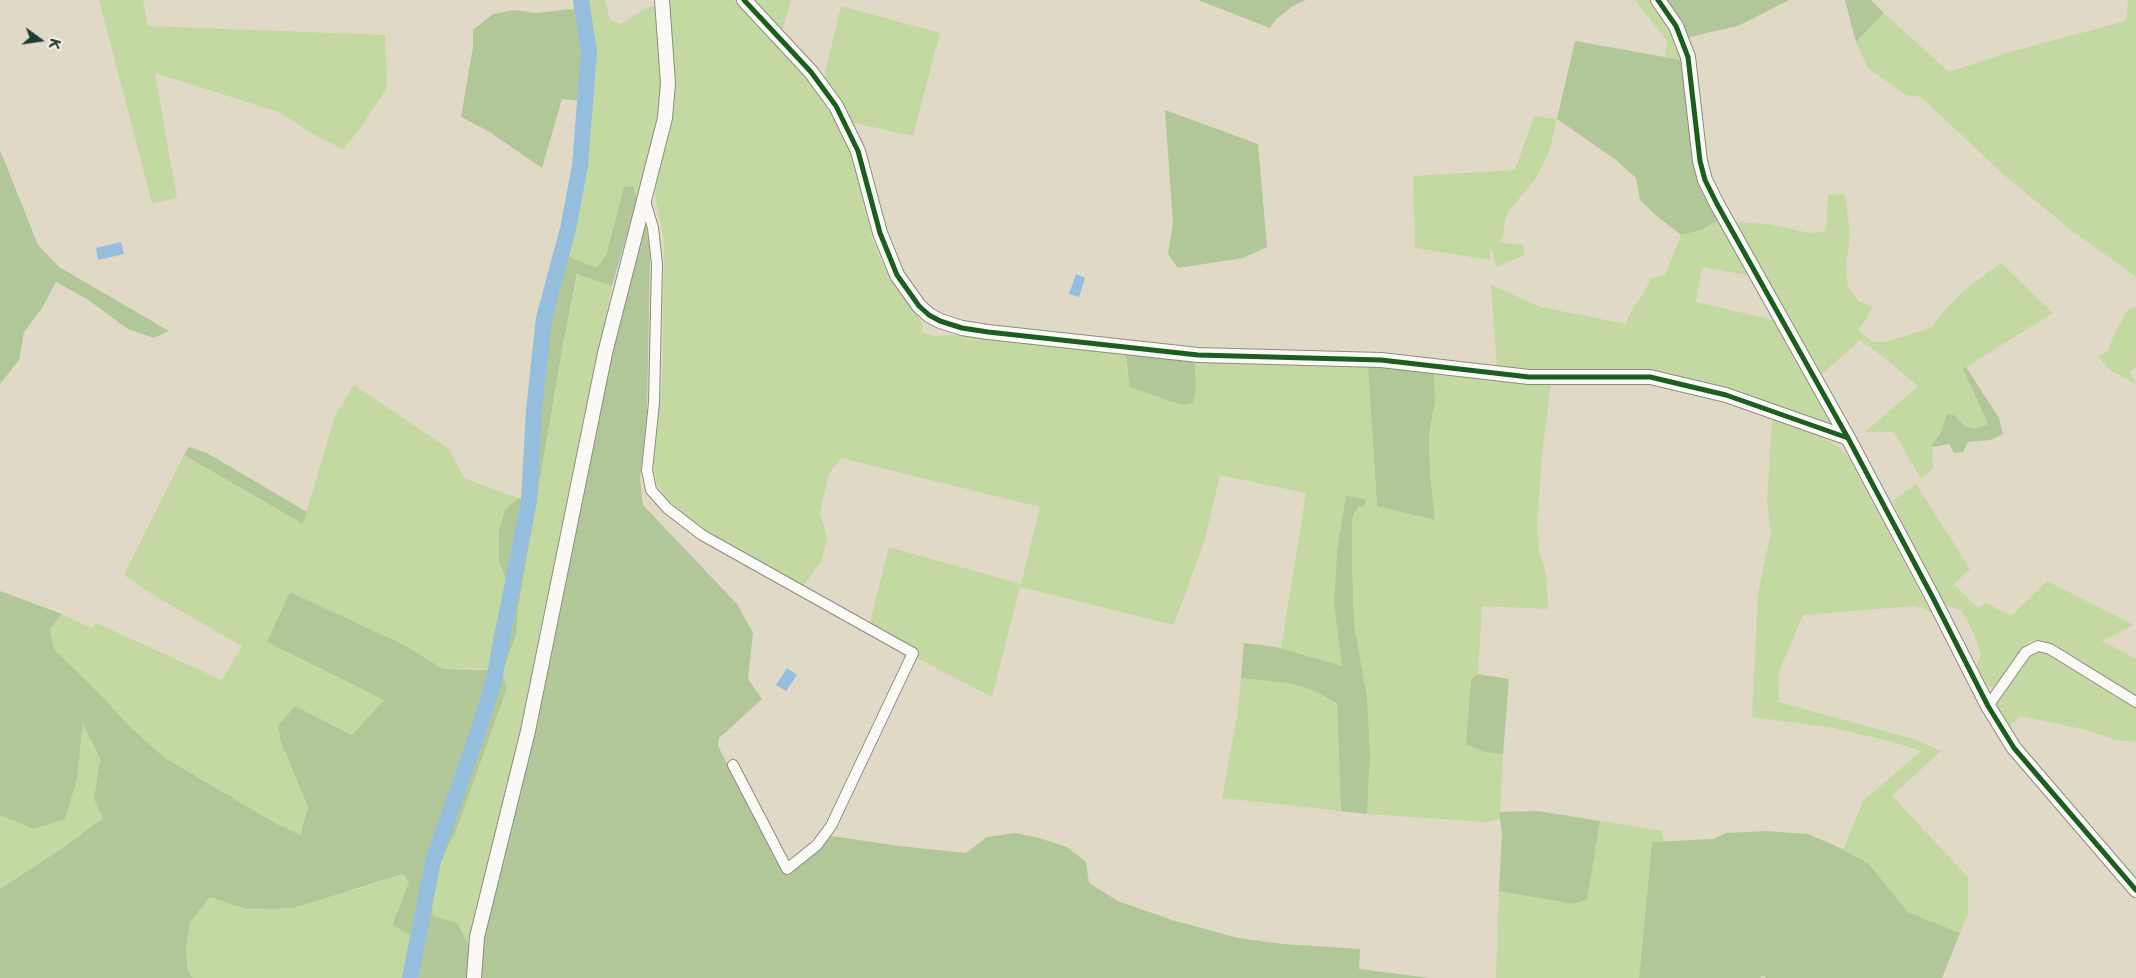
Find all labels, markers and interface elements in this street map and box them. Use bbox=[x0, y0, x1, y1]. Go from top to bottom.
north arrow bbox=[15, 15, 65, 65]
text: K bbox=[44, 36, 66, 51]

